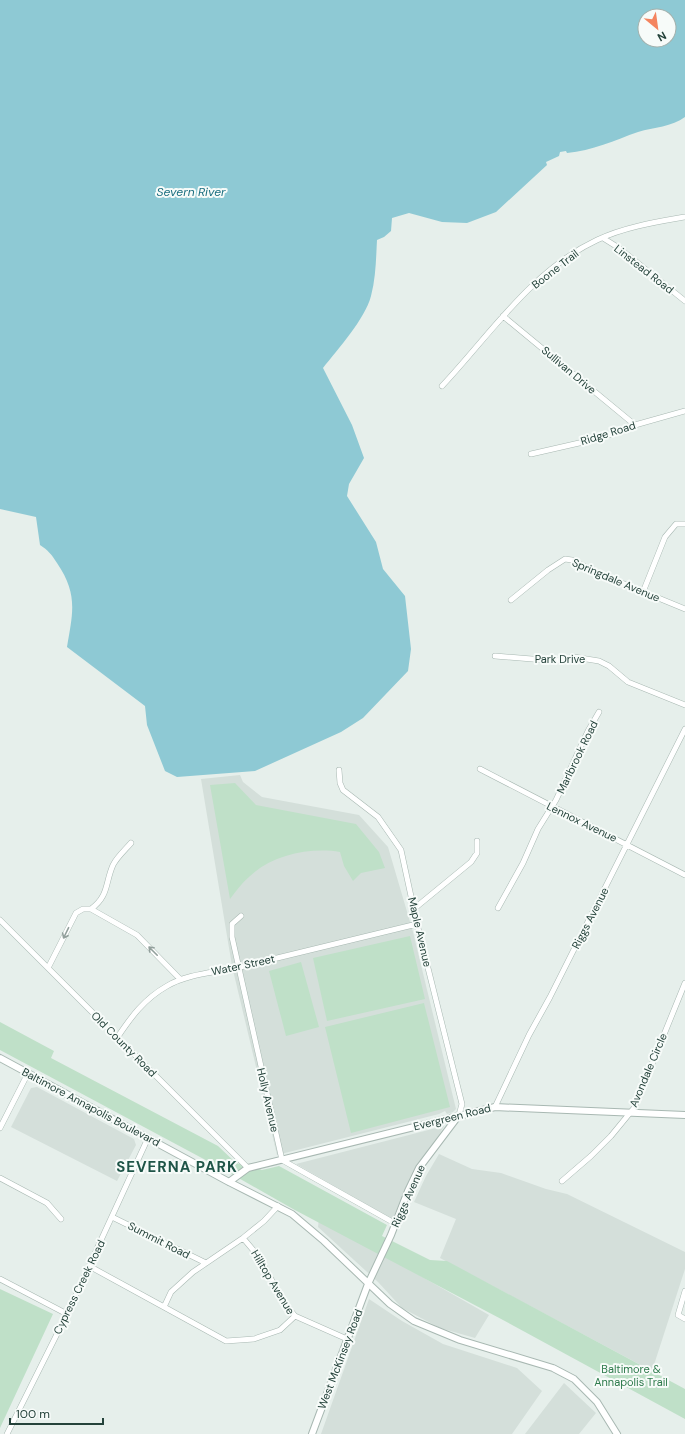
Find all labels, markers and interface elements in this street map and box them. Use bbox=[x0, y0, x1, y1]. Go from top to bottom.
north arrow bbox=[637, 8, 677, 48]
text: N bbox=[655, 29, 669, 45]
water label: Severn River bbox=[156, 184, 226, 200]
street label: Linstead Road bbox=[611, 241, 677, 297]
street label: Boone Trail bbox=[529, 246, 581, 292]
street label: Sullivan Drive bbox=[539, 343, 599, 397]
street label: Ridge Road bbox=[579, 418, 637, 448]
street label: Springdale Avenue bbox=[570, 555, 662, 605]
street label: Park Drive bbox=[535, 652, 585, 666]
street label: Marlbrook Road bbox=[553, 718, 601, 796]
street label: Lennox Avenue bbox=[545, 799, 619, 845]
street label: Riggs Avenue bbox=[568, 885, 612, 951]
street label: Maple Avenue bbox=[405, 896, 435, 968]
one-way arrow bbox=[62, 927, 69, 939]
one-way arrow bbox=[148, 946, 158, 956]
street label: Water Street bbox=[210, 951, 276, 979]
street label: Old County Road bbox=[88, 1008, 160, 1080]
street label: Avondale Circle bbox=[626, 1031, 670, 1109]
street label: Baltimore Annapolis Boulevard bbox=[20, 1065, 163, 1149]
street label: Holly Avenue bbox=[254, 1067, 282, 1133]
street label: Evergreen Road bbox=[412, 1101, 492, 1133]
district label: SEVERNA PARK bbox=[116, 1157, 238, 1177]
street label: Riggs Avenue bbox=[388, 1162, 428, 1230]
street label: Summit Road bbox=[126, 1218, 192, 1262]
street label: Cypress Creek Road bbox=[50, 1237, 108, 1336]
street label: Hilltop Avenue bbox=[248, 1247, 298, 1317]
street label: West McKinsey Road bbox=[314, 1307, 366, 1411]
park label: Baltimore & Annapolis Trail bbox=[594, 1362, 668, 1389]
scale bar bbox=[10, 1400, 103, 1426]
text: 100 m bbox=[16, 1406, 50, 1422]

